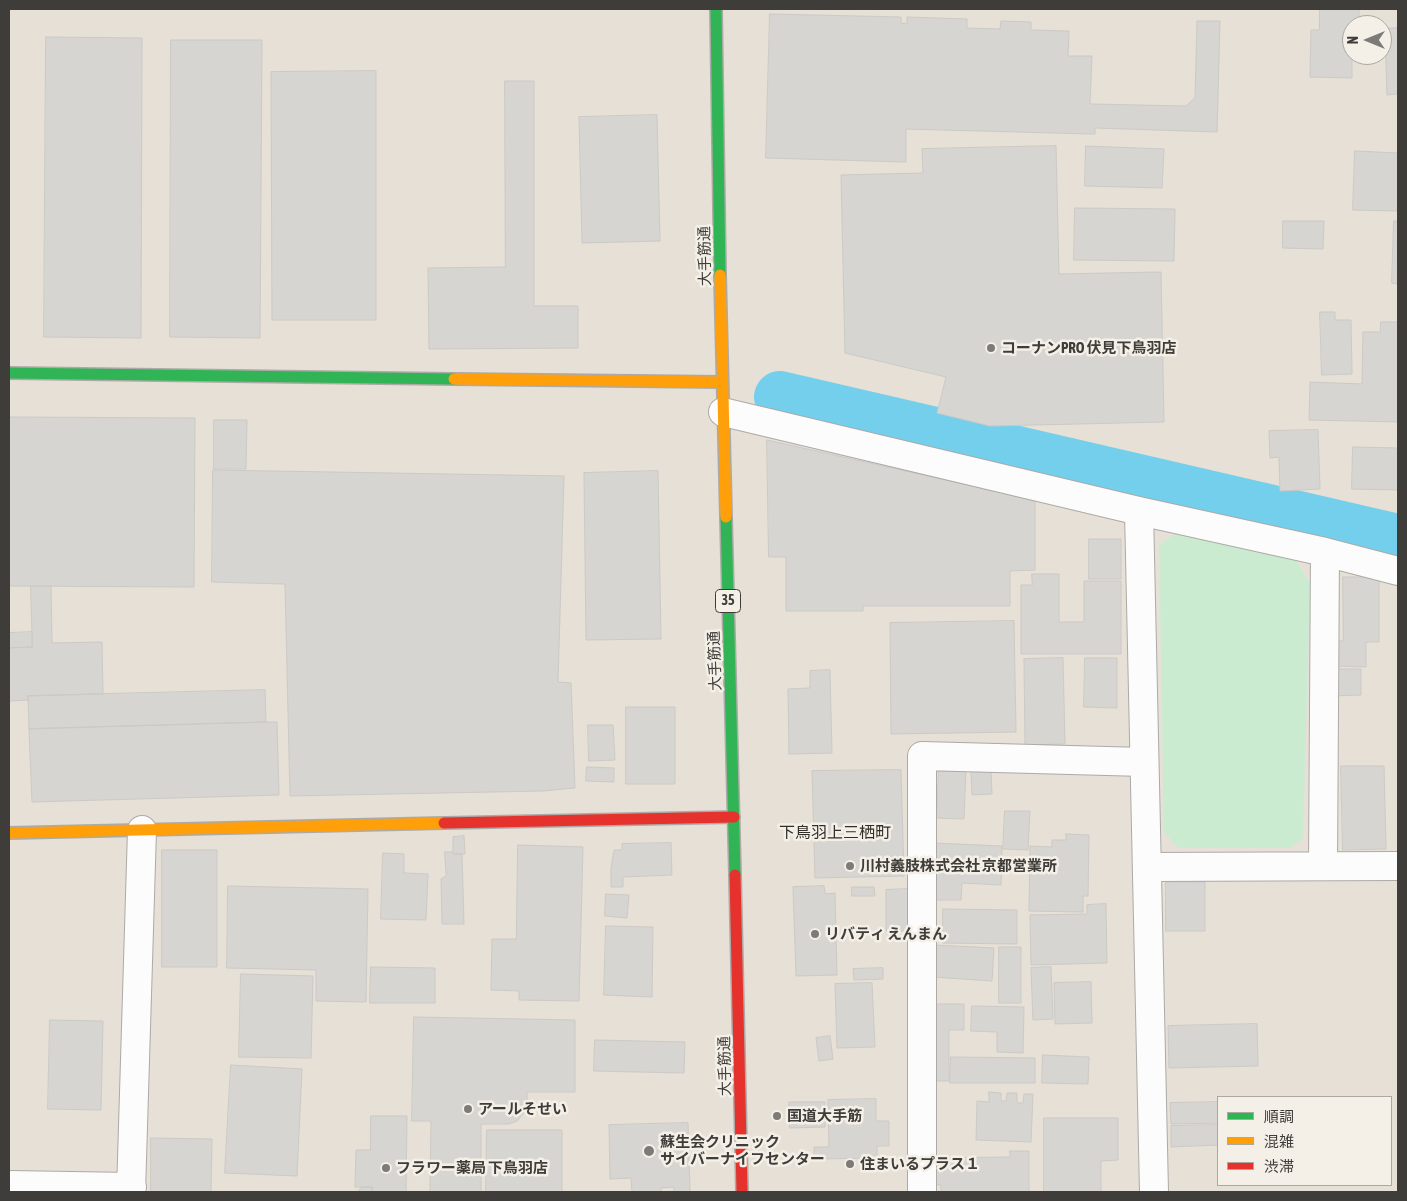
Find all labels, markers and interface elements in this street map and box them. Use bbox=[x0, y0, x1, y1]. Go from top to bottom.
north arrow bbox=[1342, 15, 1392, 65]
text: N bbox=[1345, 36, 1361, 44]
street label: 大手筋通 bbox=[695, 226, 715, 286]
place label: コーナンPRO 伏見下鳥羽店 bbox=[1001, 339, 1177, 357]
marker: コーナンPRO 伏見下鳥羽店 bbox=[985, 342, 997, 354]
road number: 35 bbox=[716, 590, 740, 612]
street label: 大手筋通 bbox=[705, 631, 725, 691]
district label: 下鳥羽上三栖町 bbox=[779, 823, 891, 843]
place label: 川村義肢株式会社 京都営業所 bbox=[860, 857, 1057, 875]
marker: 川村義肢株式会社 京都営業所 bbox=[844, 860, 856, 872]
place label: リバティ えんまん bbox=[825, 925, 947, 943]
marker: リバティ えんまん bbox=[809, 928, 821, 940]
street label: 大手筋通 bbox=[715, 1036, 735, 1096]
legend bbox=[1217, 1096, 1392, 1186]
place label: アールそせい bbox=[478, 1100, 567, 1118]
marker: アールそせい bbox=[462, 1103, 474, 1115]
place label: 国道大手筋 bbox=[787, 1107, 862, 1125]
text: 順調 bbox=[1264, 1108, 1294, 1125]
marker: 国道大手筋 bbox=[771, 1110, 783, 1122]
place label: 蘇生会クリニック サイバーナイフセンター bbox=[660, 1133, 825, 1168]
text: 混雑 bbox=[1264, 1133, 1294, 1150]
marker: 蘇生会クリニック サイバーナイフセンター bbox=[642, 1144, 656, 1158]
place label: 住まいるプラス１ bbox=[860, 1155, 980, 1173]
marker: 住まいるプラス１ bbox=[844, 1158, 856, 1170]
text: 渋滞 bbox=[1264, 1158, 1294, 1175]
place label: フラワー薬局 下鳥羽店 bbox=[396, 1159, 548, 1177]
marker: フラワー薬局 下鳥羽店 bbox=[380, 1162, 392, 1174]

